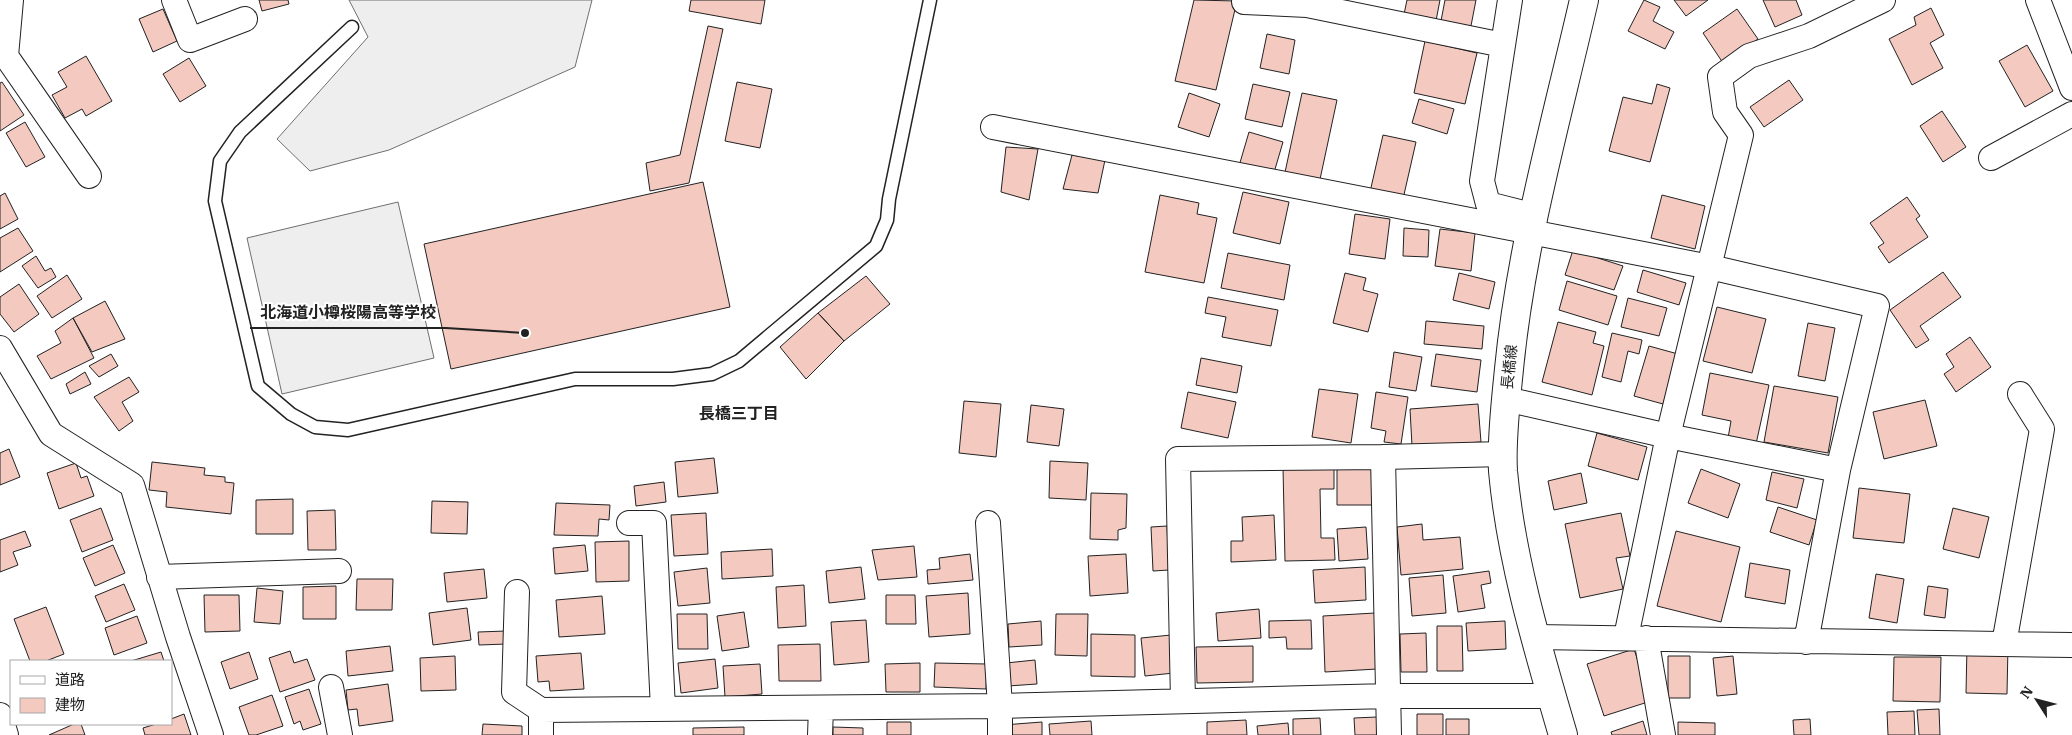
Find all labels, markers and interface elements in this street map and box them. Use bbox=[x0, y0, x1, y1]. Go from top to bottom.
callout: 北海道小樽桜陽高等学校 bbox=[250, 297, 446, 328]
text: 北海道小樽桜陽高等学校 bbox=[260, 302, 436, 322]
street label: 長橋線 bbox=[1497, 344, 1521, 390]
district label: 長橋三丁目 bbox=[699, 403, 779, 423]
legend bbox=[10, 660, 172, 725]
text: 道路 bbox=[55, 670, 85, 689]
north arrow bbox=[2012, 675, 2062, 725]
text: N bbox=[2016, 683, 2037, 702]
text: 建物 bbox=[55, 695, 85, 714]

